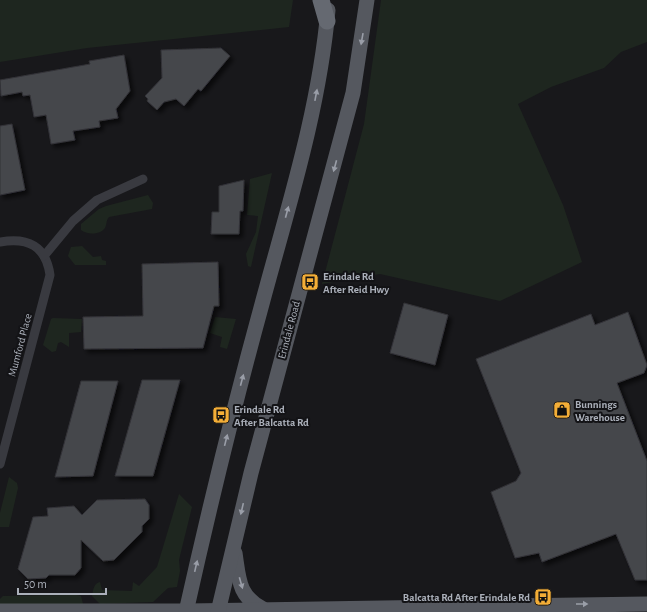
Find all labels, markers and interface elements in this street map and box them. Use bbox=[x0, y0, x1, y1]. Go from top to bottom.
one-way arrow bbox=[359, 33, 365, 45]
one-way arrow bbox=[313, 89, 319, 101]
one-way arrow bbox=[332, 160, 338, 172]
one-way arrow bbox=[284, 206, 290, 218]
place label: Erindale Rd After Reid Hwy bbox=[323, 271, 389, 295]
bus stop icon: Erindale Rd After Reid Hwy bbox=[300, 272, 320, 292]
street label: Erindale Road bbox=[276, 300, 302, 360]
street label: Mumford Place bbox=[6, 312, 34, 378]
one-way arrow bbox=[239, 373, 245, 386]
place label: Bunnings Warehouse bbox=[575, 399, 625, 423]
shop icon: Bunnings Warehouse bbox=[552, 400, 572, 420]
place label: Erindale Rd After Balcatta Rd bbox=[234, 404, 309, 428]
bus stop icon: Erindale Rd After Balcatta Rd bbox=[211, 405, 231, 425]
one-way arrow bbox=[223, 434, 229, 446]
one-way arrow bbox=[239, 503, 245, 516]
one-way arrow bbox=[193, 560, 199, 572]
scale bar bbox=[18, 570, 106, 596]
one-way arrow bbox=[238, 576, 244, 589]
text: 50 m bbox=[24, 578, 47, 590]
bus stop icon: Balcatta Rd After Erindale Rd bbox=[533, 587, 553, 607]
place label: Balcatta Rd After Erindale Rd bbox=[403, 592, 530, 603]
one-way arrow bbox=[576, 601, 589, 607]

